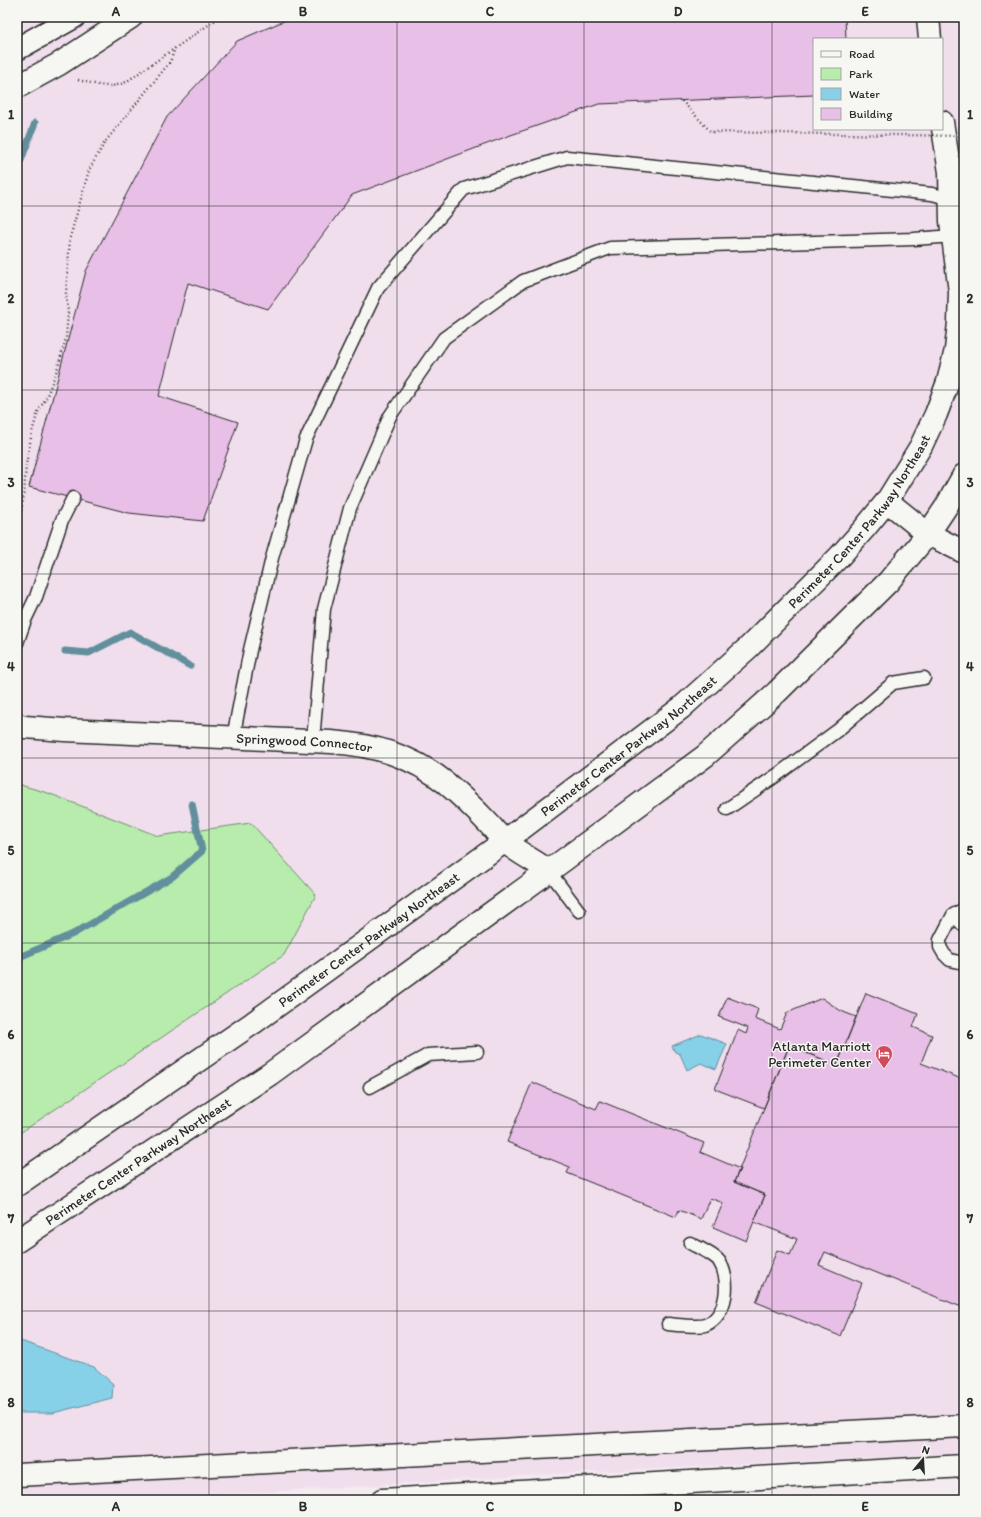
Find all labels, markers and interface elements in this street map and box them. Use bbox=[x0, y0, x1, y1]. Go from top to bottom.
text: A bbox=[111, 4, 121, 19]
text: B bbox=[299, 4, 308, 19]
text: C bbox=[486, 4, 495, 19]
text: D bbox=[674, 4, 683, 19]
text: E bbox=[861, 4, 869, 19]
legend bbox=[813, 38, 943, 130]
text: Road bbox=[849, 47, 875, 61]
text: Park bbox=[849, 67, 873, 81]
text: Water bbox=[849, 87, 880, 101]
text: 1 bbox=[8, 107, 14, 122]
text: Building bbox=[849, 107, 893, 121]
text: 1 bbox=[967, 107, 973, 122]
text: 2 bbox=[8, 291, 15, 306]
text: 2 bbox=[967, 291, 974, 306]
street label: Perimeter Center Parkway Northeast bbox=[784, 432, 934, 612]
text: 3 bbox=[7, 475, 15, 490]
text: 3 bbox=[966, 475, 974, 490]
text: 4 bbox=[7, 659, 15, 674]
text: 4 bbox=[966, 659, 974, 674]
street label: Perimeter Center Parkway Northeast bbox=[537, 672, 720, 820]
street label: Springwood Connector bbox=[236, 729, 375, 756]
text: 5 bbox=[8, 843, 15, 858]
text: 5 bbox=[967, 843, 974, 858]
street label: Perimeter Center Parkway Northeast bbox=[275, 868, 463, 1011]
text: 6 bbox=[8, 1027, 15, 1042]
text: 6 bbox=[967, 1027, 974, 1042]
place label: Atlanta Marriott Perimeter Center bbox=[768, 1038, 871, 1071]
hotel icon: Atlanta Marriott Perimeter Center bbox=[874, 1044, 894, 1069]
street label: Perimeter Center Parkway Northeast bbox=[42, 1094, 234, 1229]
text: 7 bbox=[7, 1211, 15, 1226]
text: 7 bbox=[966, 1211, 974, 1226]
text: 8 bbox=[7, 1395, 15, 1410]
text: 8 bbox=[966, 1395, 974, 1410]
north arrow bbox=[903, 1439, 943, 1479]
text: N bbox=[920, 1443, 931, 1457]
text: A bbox=[111, 1499, 121, 1514]
text: B bbox=[299, 1499, 308, 1514]
text: C bbox=[486, 1499, 495, 1514]
text: D bbox=[674, 1499, 683, 1514]
text: E bbox=[861, 1499, 869, 1514]

